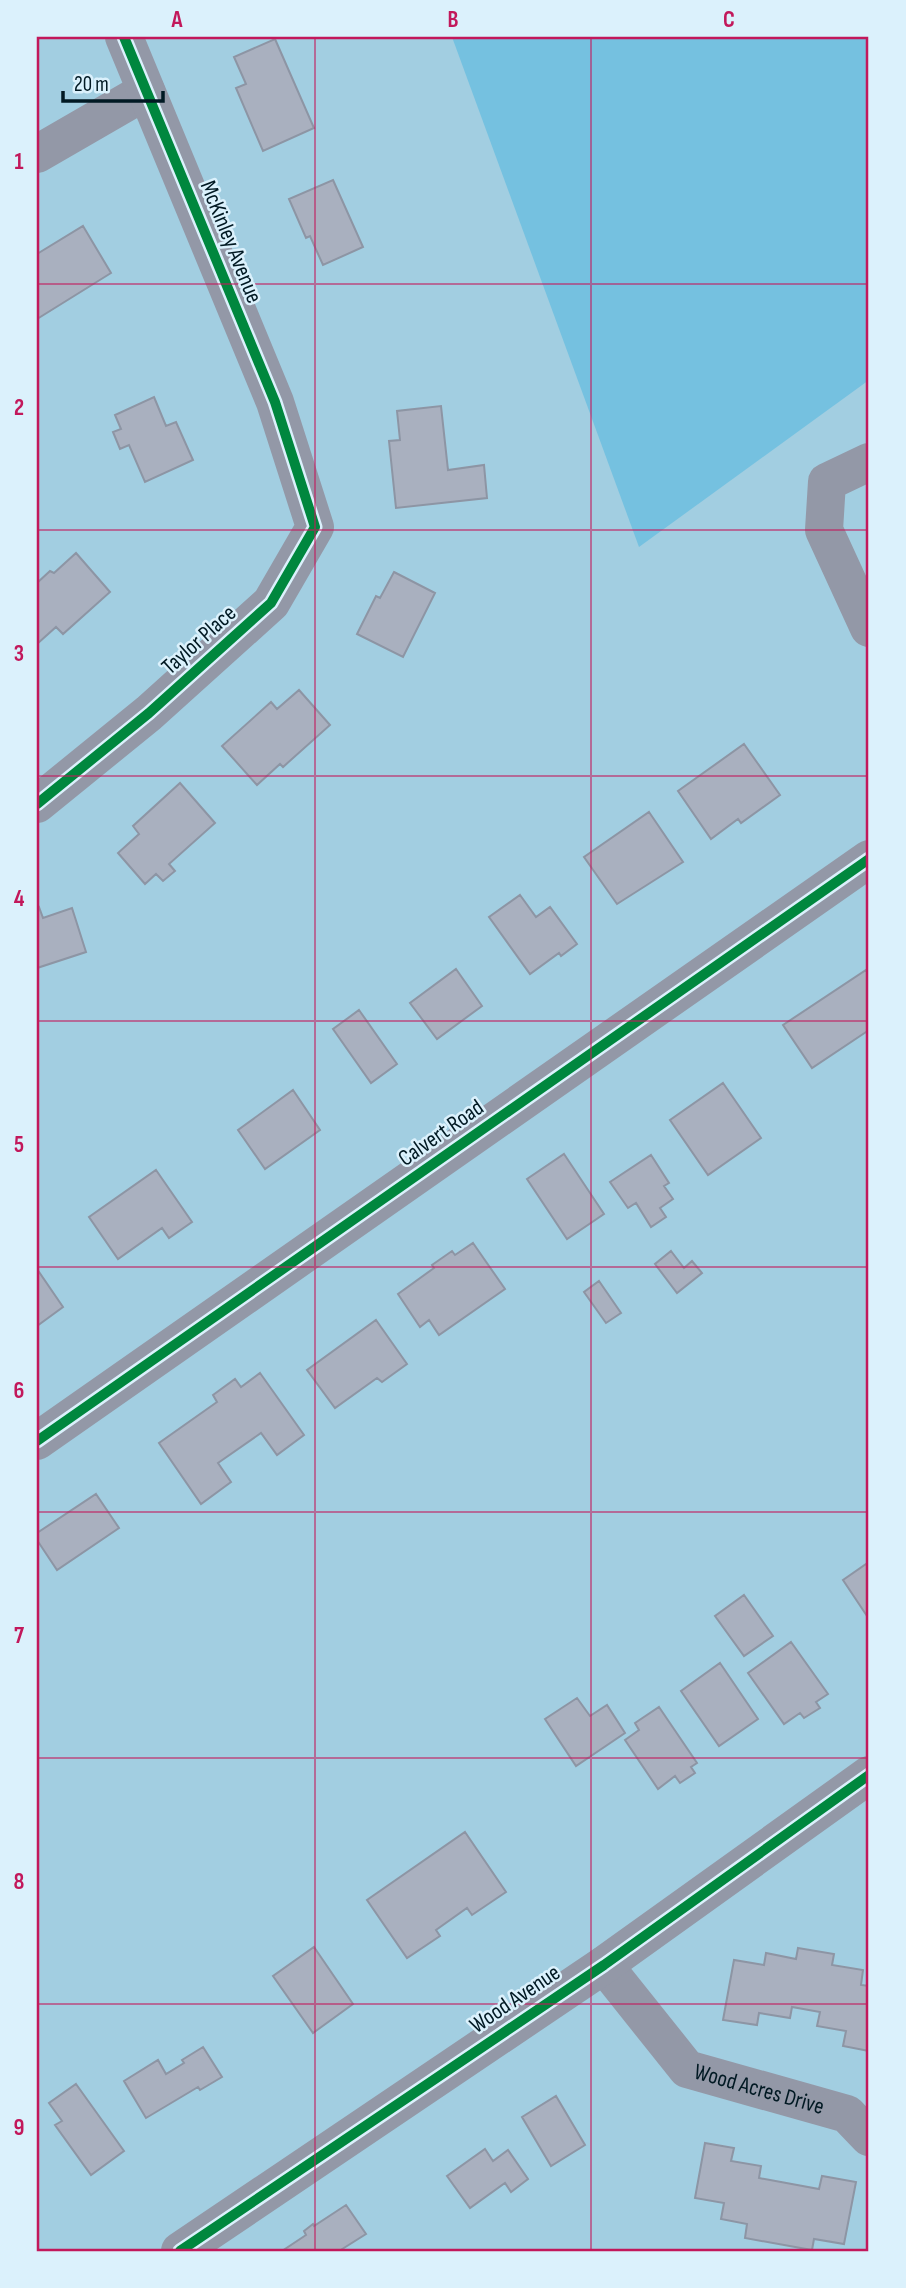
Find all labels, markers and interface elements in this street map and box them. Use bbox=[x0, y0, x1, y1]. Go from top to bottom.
text: A bbox=[171, 6, 184, 34]
text: B bbox=[448, 6, 459, 34]
text: C bbox=[723, 6, 735, 34]
scale bar bbox=[63, 60, 163, 104]
text: 20 m bbox=[74, 72, 109, 97]
text: 1 bbox=[14, 148, 24, 176]
street label: McKinley Avenue bbox=[194, 177, 268, 307]
text: 2 bbox=[14, 394, 24, 422]
street label: Taylor Place bbox=[156, 599, 242, 681]
text: 3 bbox=[14, 640, 24, 668]
text: 4 bbox=[14, 885, 25, 913]
street label: Calvert Road bbox=[393, 1094, 489, 1172]
text: 5 bbox=[14, 1131, 24, 1159]
text: 6 bbox=[14, 1377, 24, 1405]
text: 7 bbox=[14, 1622, 24, 1650]
text: 8 bbox=[14, 1868, 25, 1896]
street label: Wood Avenue bbox=[464, 1959, 566, 2039]
street label: Wood Acres Drive bbox=[691, 2058, 827, 2121]
text: 9 bbox=[14, 2114, 24, 2142]

